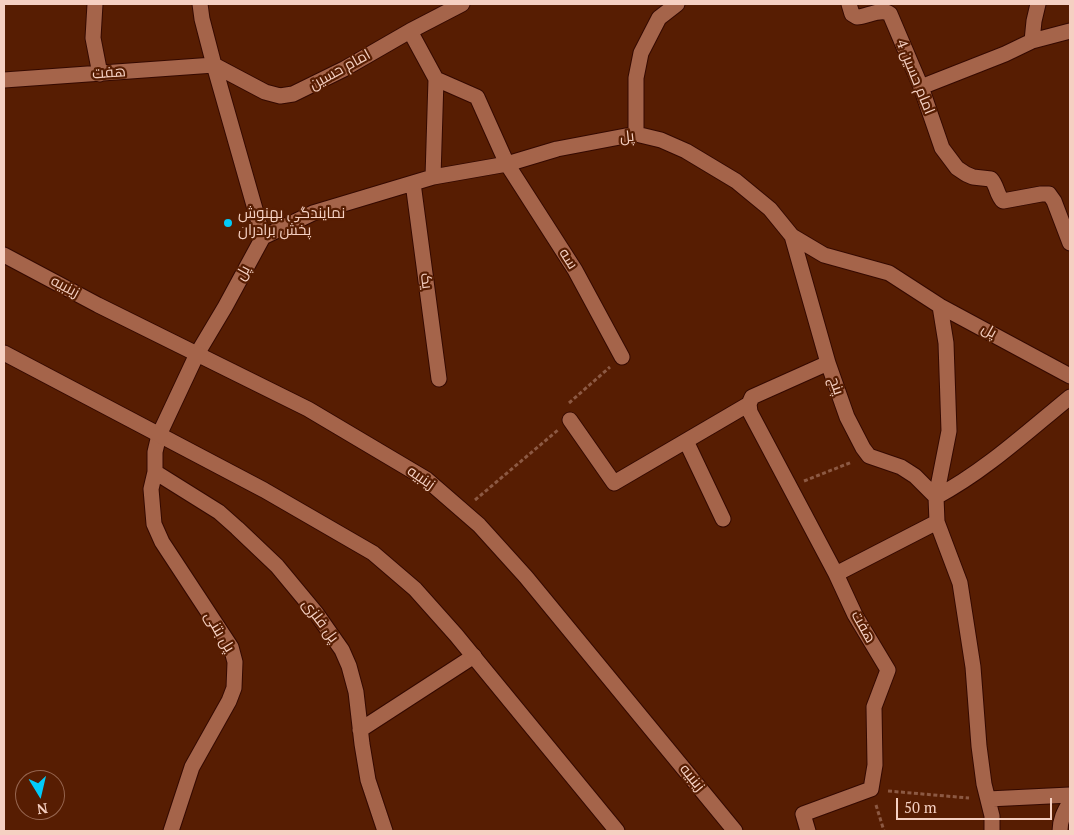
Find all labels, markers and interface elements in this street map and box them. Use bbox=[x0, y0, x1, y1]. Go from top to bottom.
street label: امام حسین 4 bbox=[892, 37, 938, 117]
street label: امام حسین bbox=[306, 46, 374, 94]
street label: هفت bbox=[92, 63, 126, 83]
street label: پل bbox=[619, 127, 635, 147]
place label: نمایندگی بهنوش پخش برادران bbox=[238, 205, 345, 240]
marker: نمایندگی بهنوش پخش برادران bbox=[222, 217, 234, 229]
street label: سه bbox=[555, 245, 581, 273]
street label: پل bbox=[232, 262, 254, 284]
street label: زینبیه bbox=[48, 272, 82, 302]
street label: یک bbox=[416, 272, 436, 290]
street label: پل bbox=[978, 320, 1000, 342]
street label: پنج bbox=[825, 375, 847, 397]
street label: زینبیه bbox=[404, 462, 438, 494]
street label: پل فلزی bbox=[298, 596, 342, 646]
street label: پل بتنی bbox=[200, 608, 238, 656]
street label: هفت bbox=[847, 608, 879, 646]
street label: زینبیه bbox=[676, 761, 708, 795]
north arrow bbox=[15, 770, 65, 820]
scale bar bbox=[899, 788, 1055, 820]
text: 50 m bbox=[904, 797, 937, 817]
text: N bbox=[36, 799, 49, 820]

